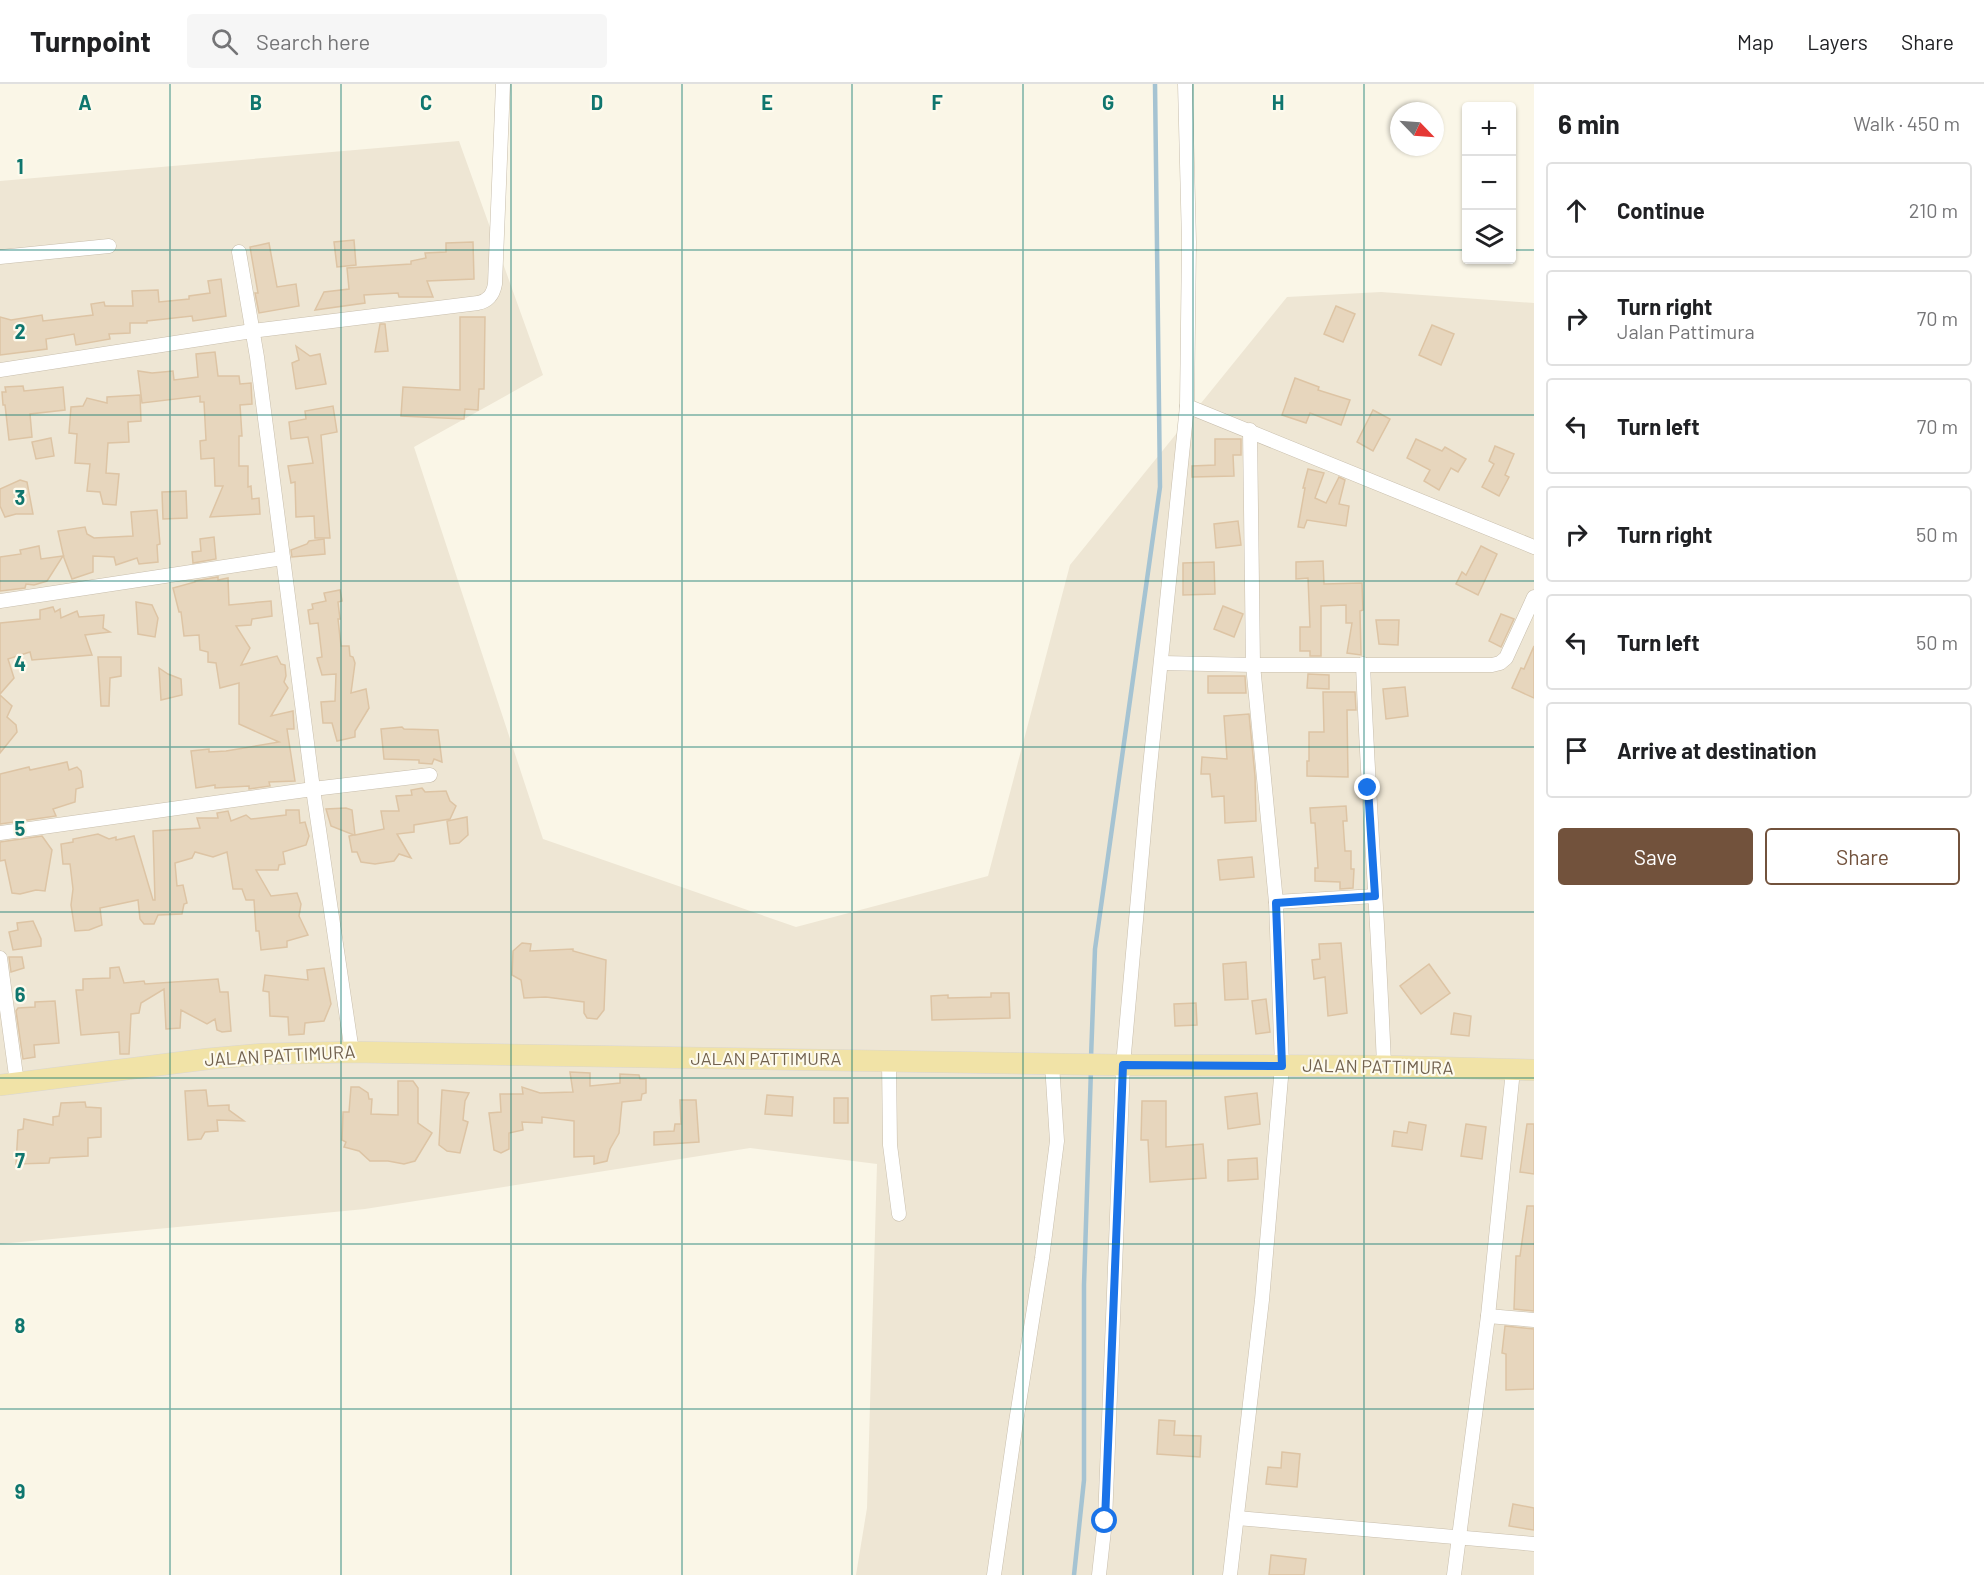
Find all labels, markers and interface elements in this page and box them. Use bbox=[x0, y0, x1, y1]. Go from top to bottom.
search box bbox=[187, 14, 607, 68]
text: Turnpoint bbox=[30, 24, 151, 58]
icon: search bbox=[208, 25, 241, 58]
text: Search here bbox=[256, 28, 370, 54]
text: Map bbox=[1737, 29, 1774, 54]
text: Layers bbox=[1807, 29, 1868, 54]
text: Share bbox=[1901, 29, 1954, 54]
text: A bbox=[78, 90, 92, 114]
text: B bbox=[250, 90, 262, 114]
text: C bbox=[420, 90, 432, 114]
text: D bbox=[591, 90, 603, 114]
text: E bbox=[761, 90, 773, 114]
text: F bbox=[931, 90, 943, 114]
text: G bbox=[1102, 90, 1114, 114]
text: H bbox=[1272, 90, 1284, 114]
north arrow bbox=[1390, 102, 1444, 156]
map controls bbox=[1462, 102, 1516, 264]
button: + bbox=[1462, 102, 1516, 156]
text: 6 min bbox=[1558, 108, 1620, 139]
text: Walk · 450 m bbox=[1853, 111, 1960, 135]
text: 1 bbox=[16, 154, 24, 178]
button: − bbox=[1462, 156, 1516, 210]
icon: ahead bbox=[1560, 194, 1593, 227]
text: Continue bbox=[1617, 197, 1705, 223]
text: 210 m bbox=[1909, 198, 1958, 222]
button: layers bbox=[1462, 210, 1516, 264]
text: Turn right bbox=[1617, 293, 1712, 319]
icon: right bbox=[1560, 302, 1593, 335]
text: 70 m bbox=[1917, 306, 1958, 330]
text: 2 bbox=[14, 319, 26, 343]
text: Jalan Pattimura bbox=[1617, 319, 1755, 343]
icon: left bbox=[1560, 410, 1593, 443]
text: Turn left bbox=[1617, 413, 1700, 439]
text: 70 m bbox=[1917, 414, 1958, 438]
text: 3 bbox=[15, 485, 25, 509]
icon: right bbox=[1560, 518, 1593, 551]
text: Turn right bbox=[1617, 521, 1712, 547]
text: 50 m bbox=[1916, 522, 1958, 546]
icon: left bbox=[1560, 626, 1593, 659]
text: Turn left bbox=[1617, 629, 1700, 655]
text: 50 m bbox=[1916, 630, 1958, 654]
text: 4 bbox=[14, 651, 26, 675]
icon: arrive bbox=[1560, 734, 1593, 767]
text: Arrive at destination bbox=[1617, 737, 1816, 763]
route end bbox=[1354, 774, 1380, 800]
text: 5 bbox=[15, 816, 26, 840]
button: Save bbox=[1558, 828, 1753, 885]
button: Share bbox=[1765, 828, 1960, 885]
text: 6 bbox=[15, 982, 26, 1006]
street label: JALAN PATTIMURA bbox=[204, 1040, 356, 1070]
street label: JALAN PATTIMURA bbox=[690, 1047, 842, 1069]
street label: JALAN PATTIMURA bbox=[1302, 1054, 1454, 1078]
text: 7 bbox=[15, 1148, 25, 1172]
text: 8 bbox=[15, 1313, 26, 1337]
text: 9 bbox=[15, 1479, 25, 1503]
route start bbox=[1091, 1507, 1117, 1533]

